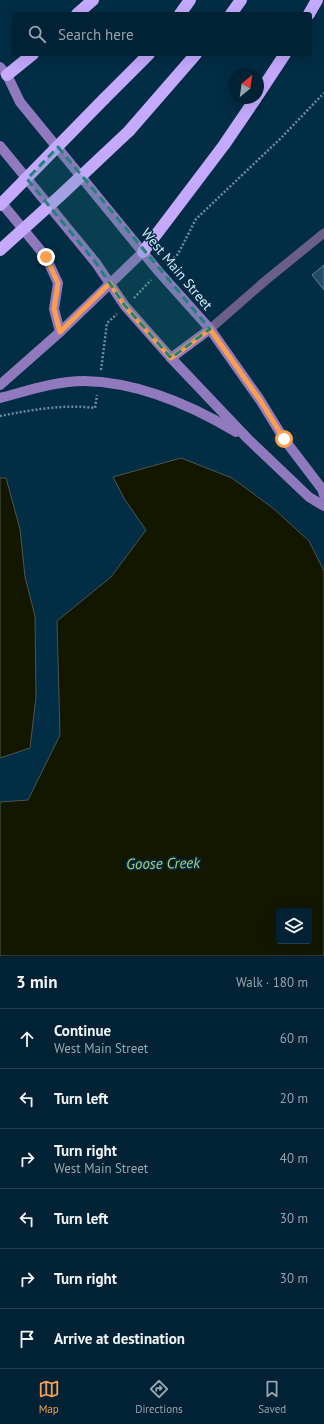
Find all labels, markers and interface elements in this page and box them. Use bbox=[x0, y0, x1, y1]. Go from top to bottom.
search box bbox=[12, 12, 312, 56]
icon: search bbox=[26, 23, 48, 45]
text: Search here bbox=[58, 25, 134, 44]
north arrow bbox=[228, 68, 264, 104]
street label: West Main Street bbox=[138, 224, 217, 314]
route end bbox=[37, 248, 55, 266]
route start bbox=[275, 430, 293, 448]
water label: Goose Creek bbox=[126, 853, 201, 873]
map controls bbox=[276, 908, 312, 944]
button: layers bbox=[276, 908, 312, 944]
text: 3 min bbox=[16, 971, 57, 993]
text: Walk · 180 m bbox=[236, 974, 308, 991]
text: Continue bbox=[54, 1021, 111, 1040]
icon: ahead bbox=[16, 1028, 38, 1050]
text: 60 m bbox=[280, 1030, 308, 1047]
text: West Main Street bbox=[54, 1040, 148, 1057]
icon: left bbox=[16, 1088, 38, 1110]
text: Turn left bbox=[54, 1089, 108, 1108]
text: 20 m bbox=[280, 1090, 308, 1107]
text: Turn right bbox=[54, 1141, 117, 1160]
icon: right bbox=[16, 1148, 38, 1170]
text: 40 m bbox=[280, 1150, 308, 1167]
text: West Main Street bbox=[54, 1160, 148, 1177]
icon: left bbox=[16, 1208, 38, 1230]
text: Turn left bbox=[54, 1209, 108, 1228]
text: 30 m bbox=[280, 1210, 308, 1227]
icon: right bbox=[16, 1268, 38, 1290]
text: Turn right bbox=[54, 1269, 117, 1288]
text: 30 m bbox=[280, 1270, 308, 1287]
icon: arrive bbox=[16, 1328, 38, 1350]
text: Arrive at destination bbox=[54, 1329, 185, 1348]
tab: Map bbox=[38, 1378, 60, 1416]
tab: Directions bbox=[135, 1378, 183, 1416]
tab: Saved bbox=[258, 1378, 286, 1416]

